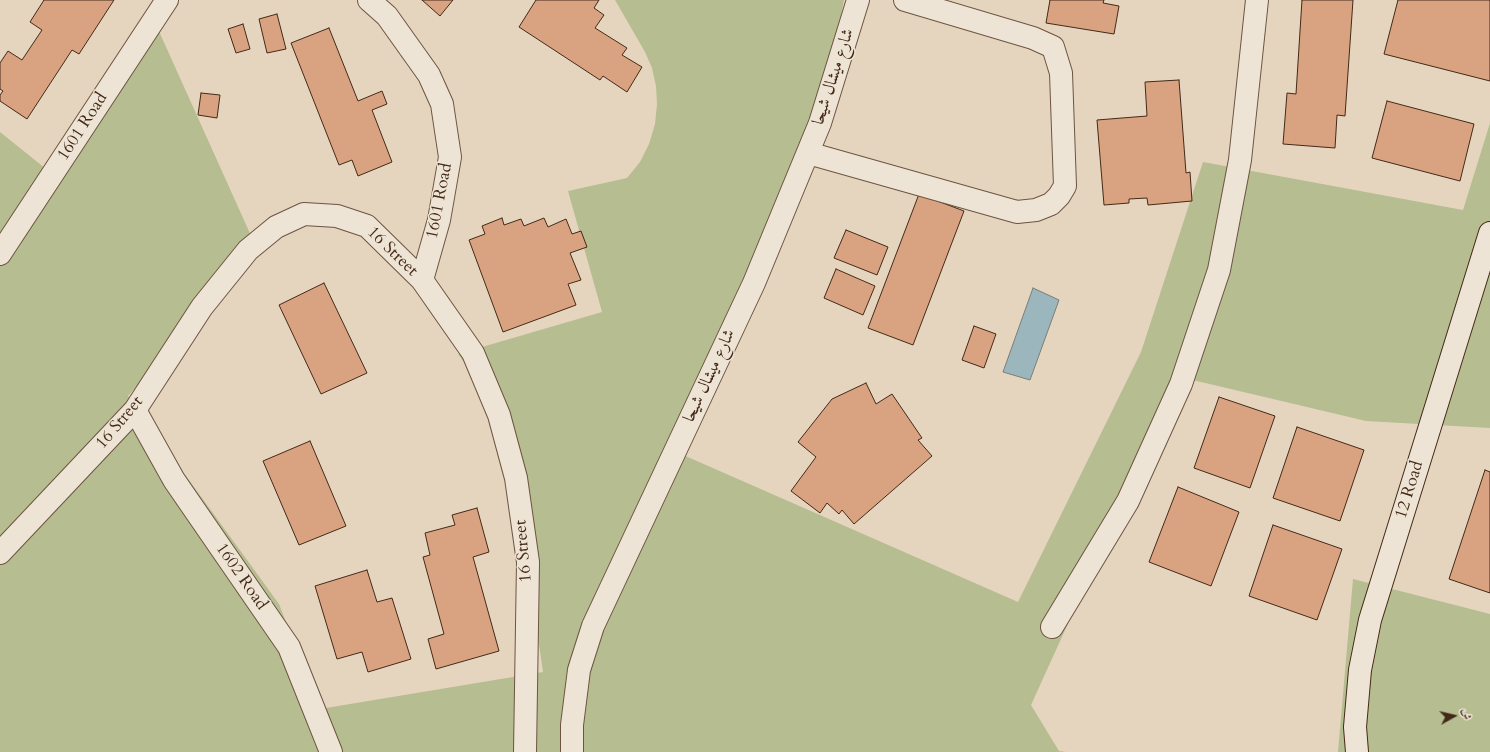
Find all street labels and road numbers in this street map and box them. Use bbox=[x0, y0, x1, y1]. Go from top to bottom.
street label: شارع ميشال شيحا bbox=[809, 26, 859, 128]
street label: 1601 Road bbox=[54, 89, 112, 165]
street label: 1601 Road bbox=[423, 161, 457, 241]
street label: 16 Street bbox=[362, 223, 422, 281]
street label: شارع ميشال شيحا bbox=[680, 326, 740, 426]
street label: 16 Street bbox=[92, 392, 148, 454]
street label: 12 Road bbox=[1392, 459, 1428, 521]
street label: 16 Street bbox=[511, 519, 537, 583]
street label: 1602 Road bbox=[211, 540, 271, 614]

